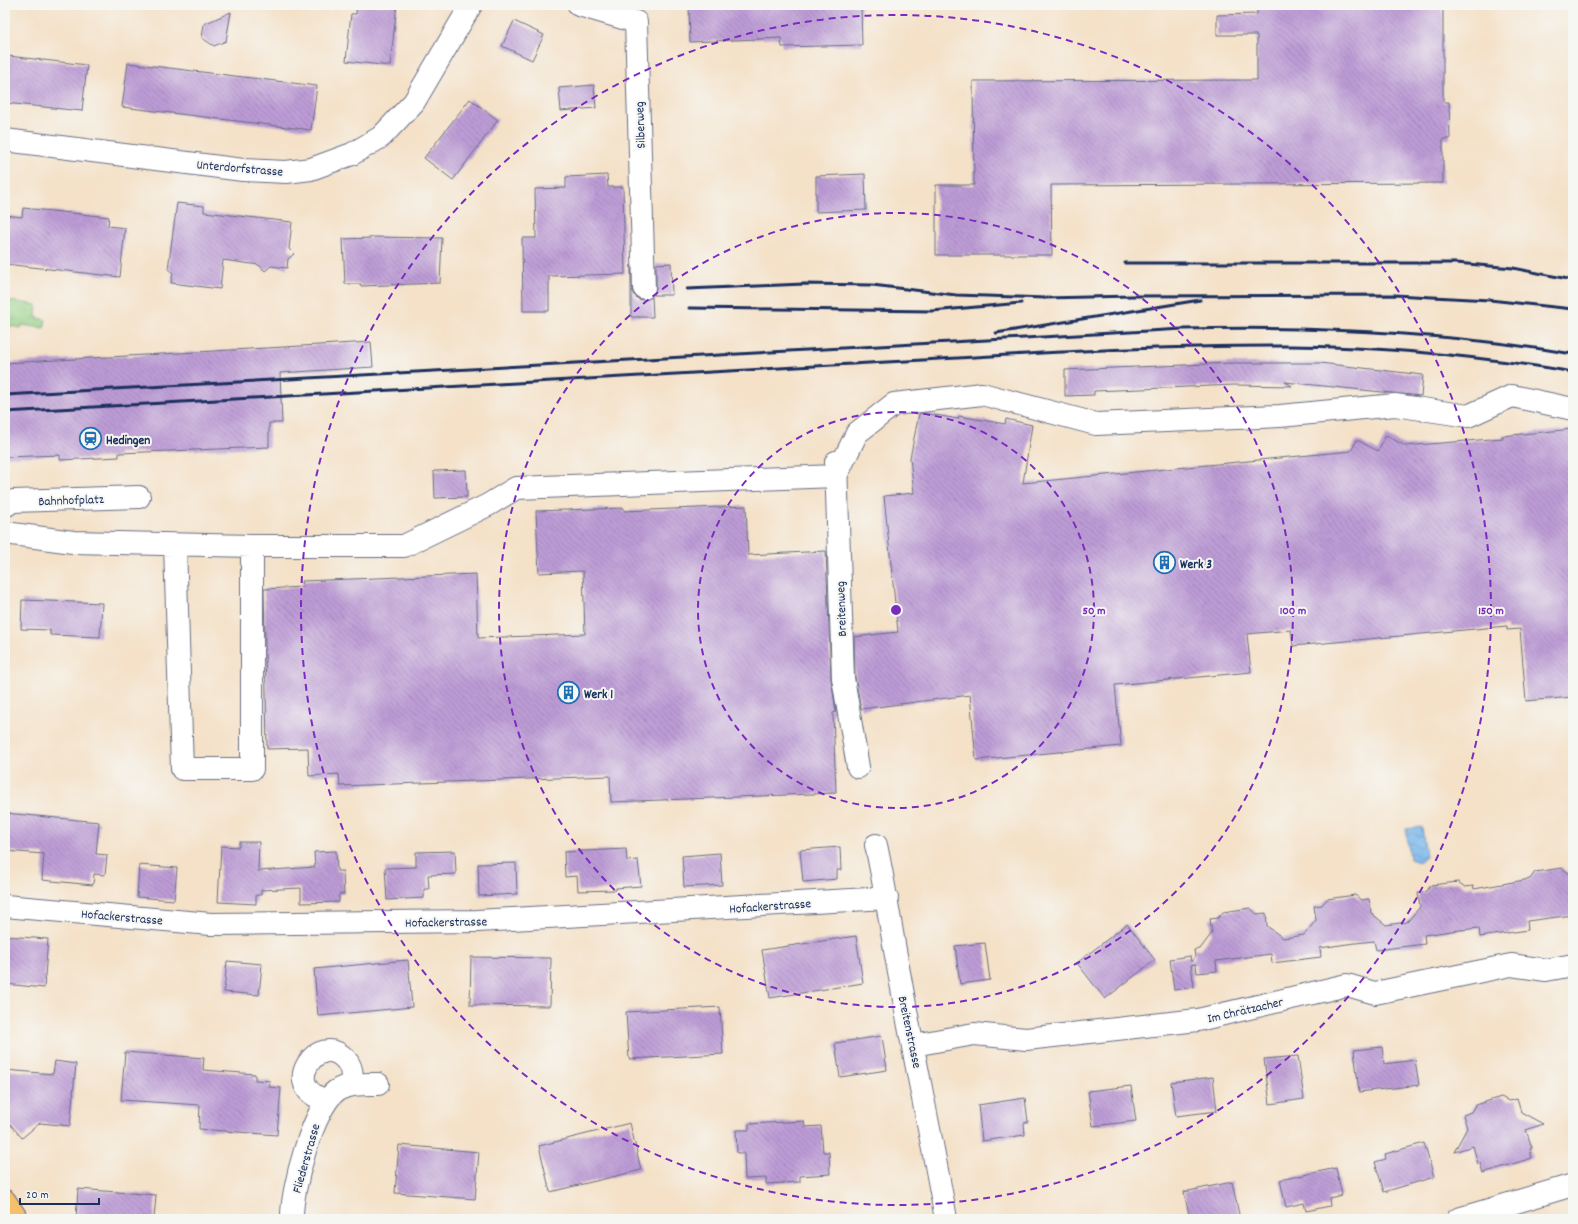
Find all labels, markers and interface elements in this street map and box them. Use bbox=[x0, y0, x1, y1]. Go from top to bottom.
street label: Silberweg bbox=[631, 101, 652, 149]
street label: Unterdorfstrasse bbox=[196, 156, 284, 183]
station icon: Hedingen bbox=[78, 426, 104, 452]
place label: Hedingen bbox=[106, 432, 150, 451]
street label: Bahnhofplatz bbox=[38, 491, 104, 512]
building icon: Werk 3 bbox=[1152, 550, 1178, 576]
place label: Werk 3 bbox=[1180, 556, 1212, 575]
street label: Breitenweg bbox=[832, 581, 853, 637]
centre of rings bbox=[889, 603, 903, 617]
text: 50 m bbox=[1082, 603, 1106, 620]
text: 100 m bbox=[1280, 603, 1306, 620]
text: 150 m bbox=[1478, 603, 1504, 620]
building icon: Werk 1 bbox=[556, 680, 582, 706]
place label: Werk 1 bbox=[584, 686, 613, 705]
street label: Hofackerstrasse bbox=[729, 895, 812, 920]
street label: Hofackerstrasse bbox=[80, 905, 164, 932]
street label: Hofackerstrasse bbox=[405, 913, 488, 934]
street label: Im Chrätzacher bbox=[1206, 993, 1285, 1029]
street label: Breitenstrasse bbox=[892, 995, 926, 1071]
street label: Fliederstrasse bbox=[288, 1121, 326, 1196]
scale bar bbox=[20, 1180, 99, 1206]
text: 20 m bbox=[26, 1187, 49, 1204]

